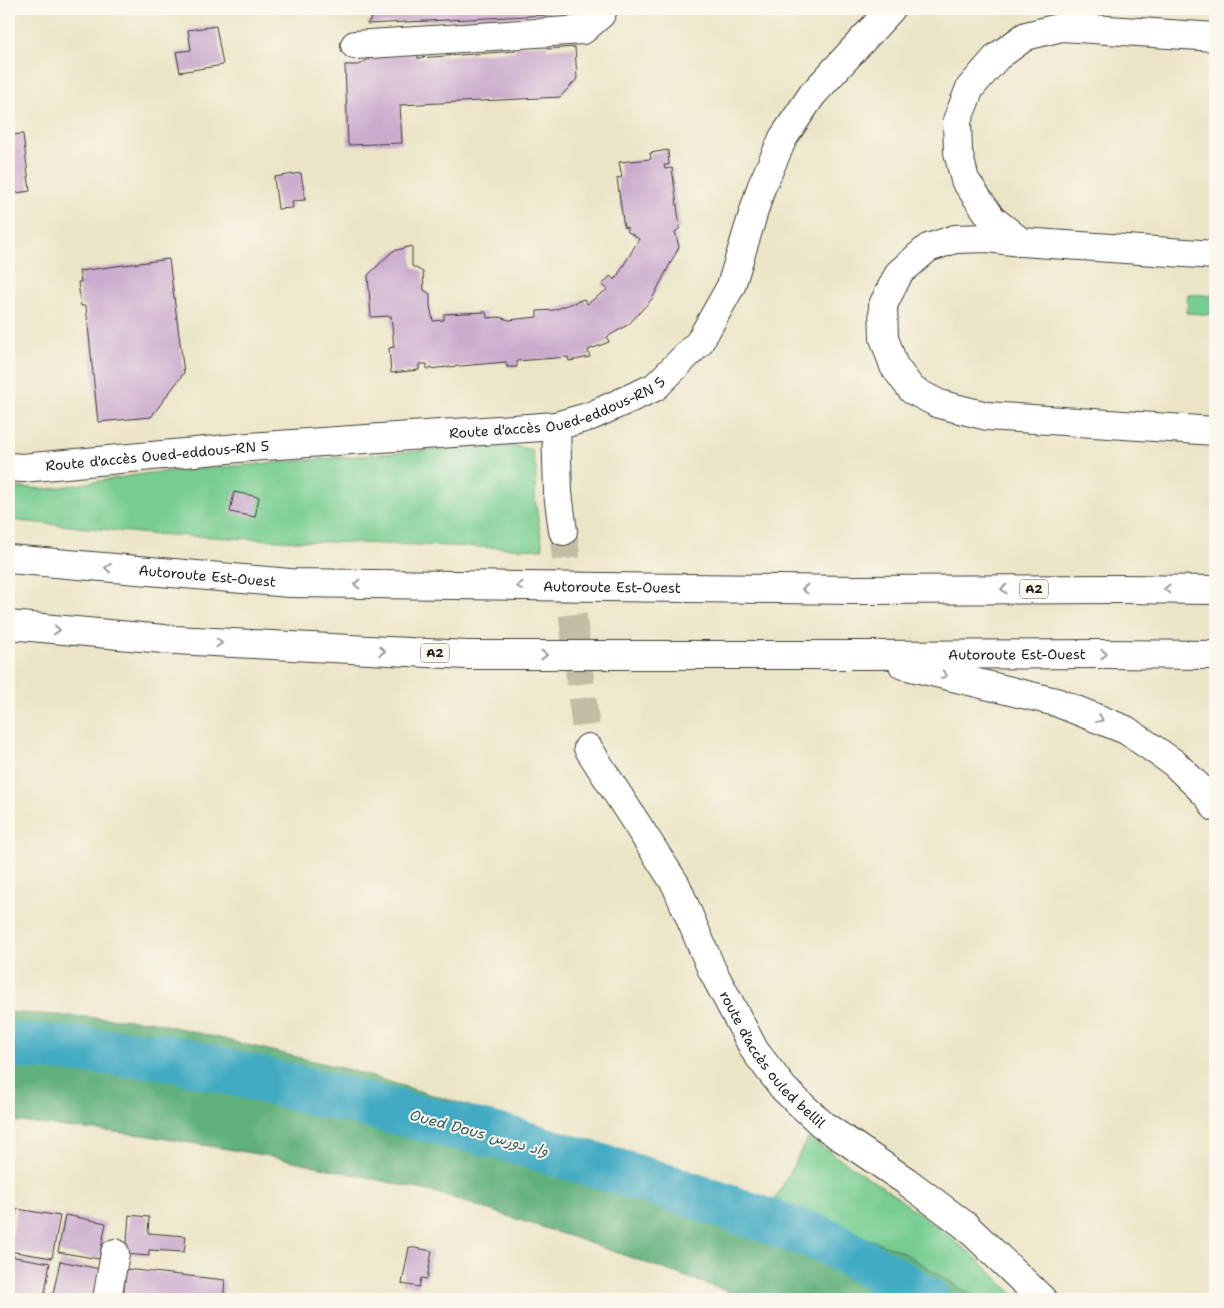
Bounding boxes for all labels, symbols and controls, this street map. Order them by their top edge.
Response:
street label: Route d'accès Oued-eddous-RN 5 [449,373,669,442]
street label: Route d'accès Oued-eddous-RN 5 [45,437,270,475]
street label: Autoroute Est-Ouest [138,561,277,591]
one-way arrow [103,563,111,574]
street label: Autoroute Est-Ouest [543,577,681,597]
one-way arrow [353,579,360,589]
road number: A2 [1020,580,1048,598]
one-way arrow [515,581,523,591]
one-way arrow [800,584,808,594]
one-way arrow [1000,584,1008,594]
one-way arrow [1162,584,1170,595]
one-way arrow [54,624,62,635]
one-way arrow [216,637,224,648]
road number: A2 [421,644,449,662]
one-way arrow [378,645,386,656]
street label: Autoroute Est-Ouest [948,645,1086,664]
one-way arrow [1100,649,1108,659]
one-way arrow [540,650,548,660]
one-way arrow [939,669,948,680]
one-way arrow [1095,713,1104,724]
street label: route d'accès ouled bellil [716,988,830,1132]
water label: Oued Dous واد دورس [408,1105,551,1161]

